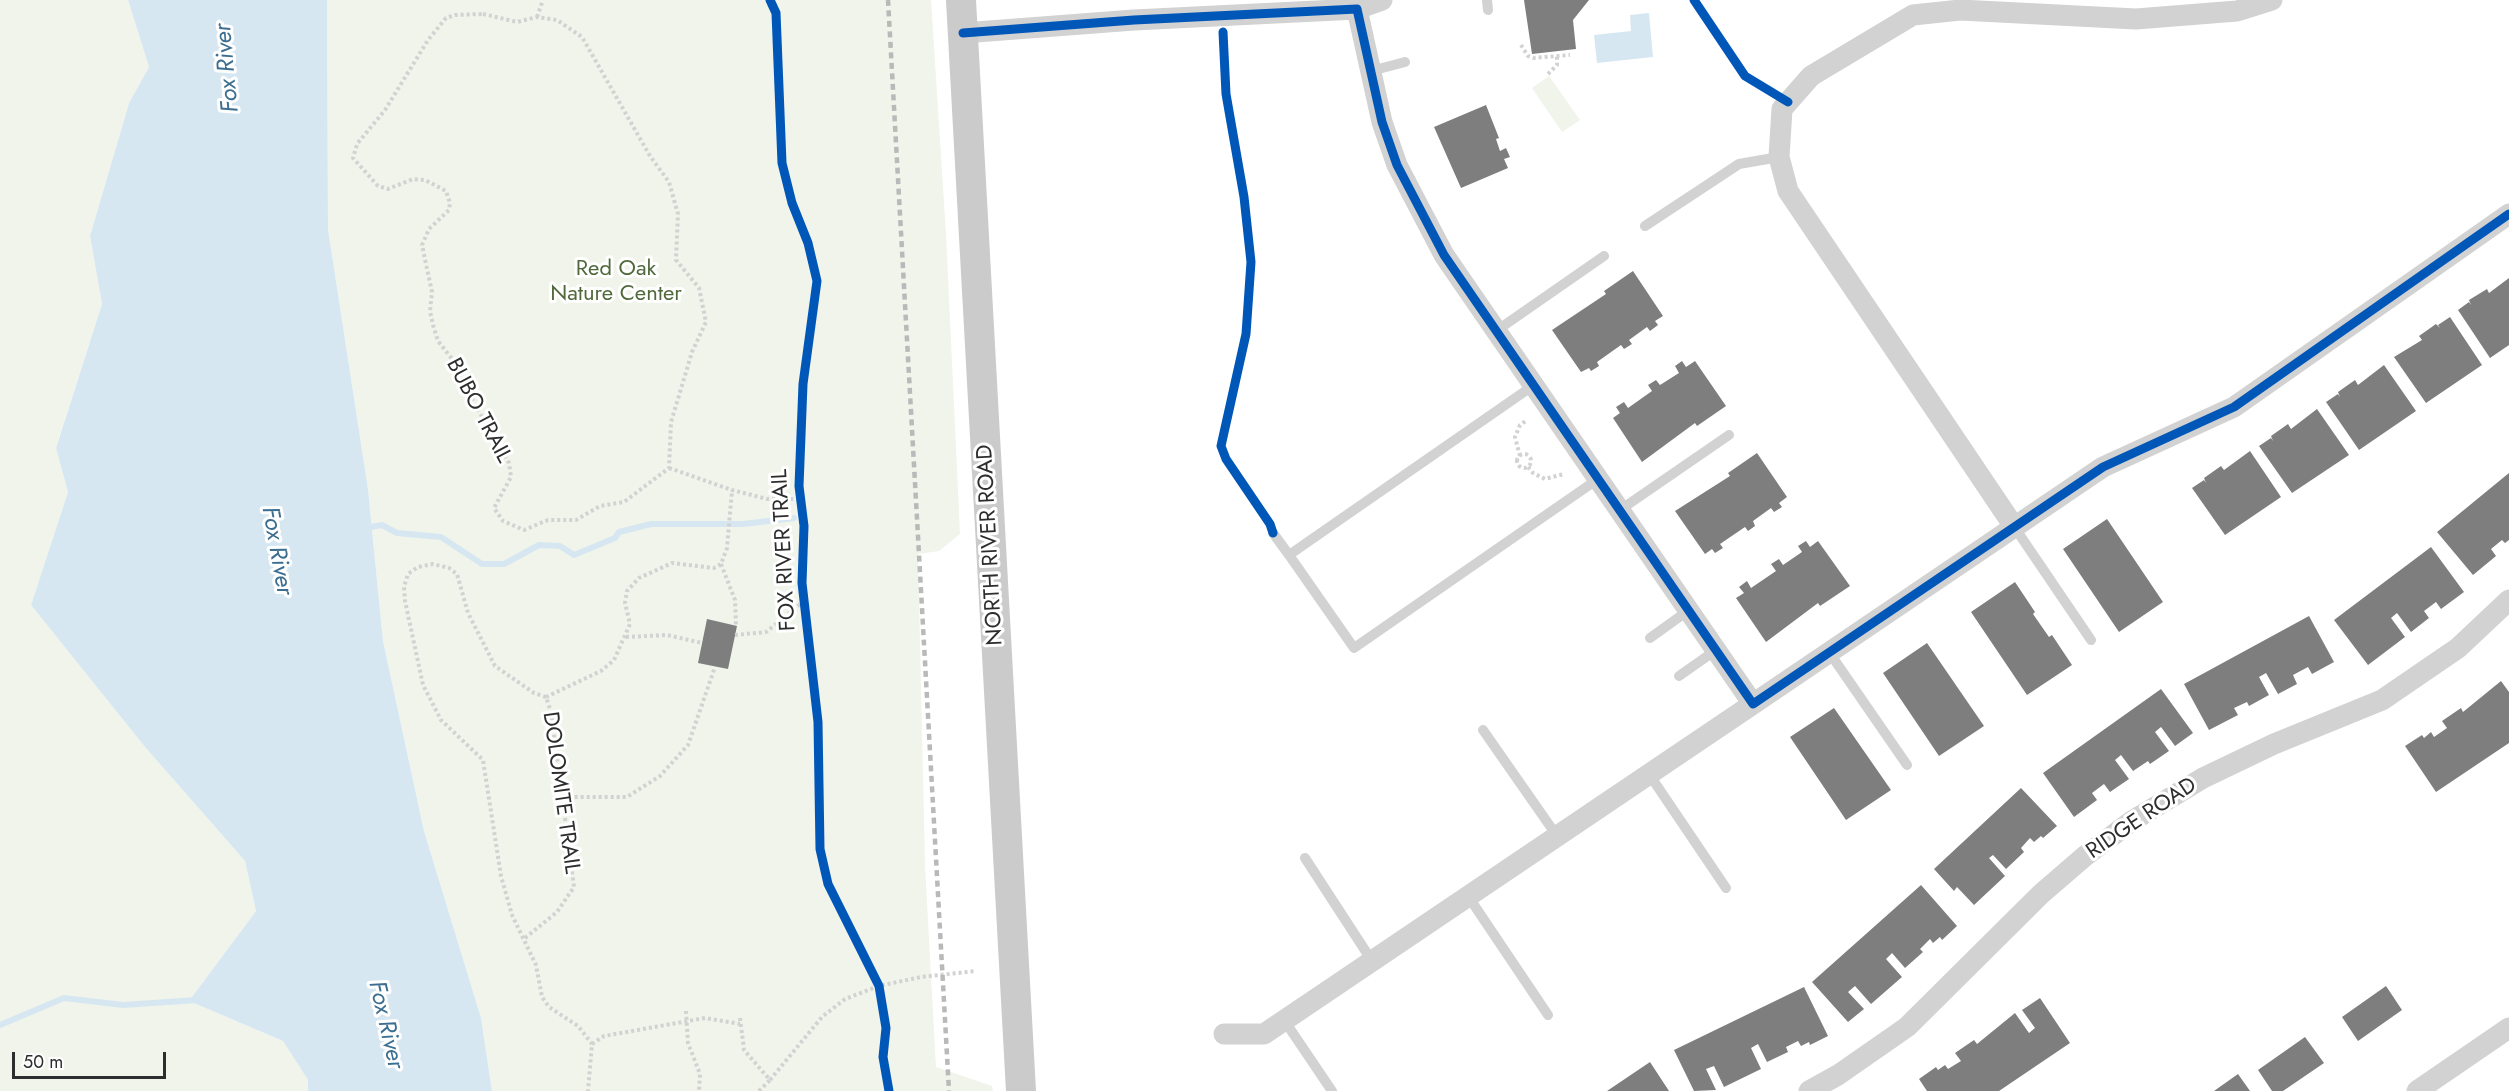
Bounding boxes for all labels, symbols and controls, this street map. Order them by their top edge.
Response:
water label: Fox River [210,22,246,114]
park label: Red Oak Nature Center [550,257,682,308]
street label: BUBO TRAIL [439,354,517,468]
street label: NORTH RIVER ROAD [973,444,1009,646]
street label: FOX RIVER TRAIL [768,468,802,632]
water label: Fox River [254,505,298,597]
street label: DOLOMITE TRAIL [536,710,584,876]
street label: RIDGE ROAD [2082,773,2202,865]
water label: Fox River [361,978,409,1072]
scale bar [15,1040,170,1078]
text: 50 m [23,1049,63,1075]

